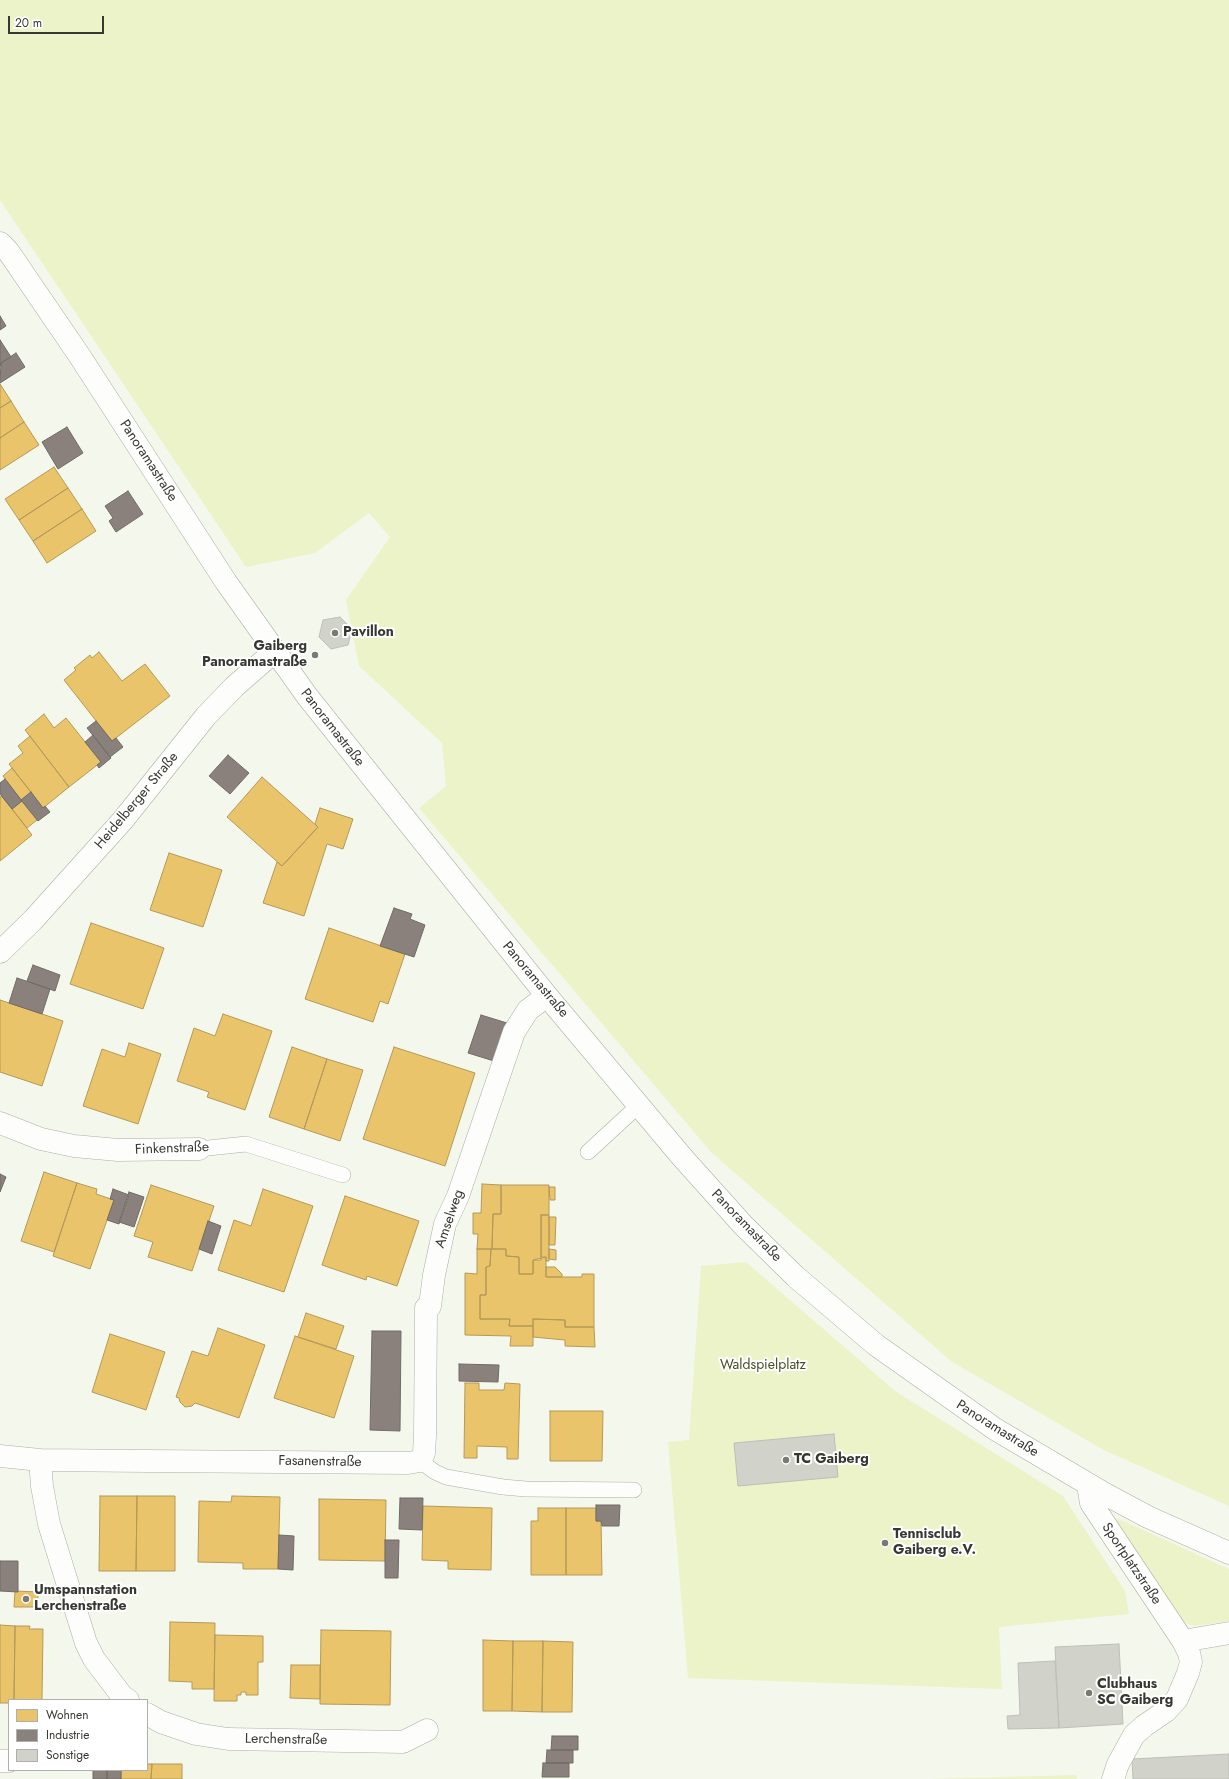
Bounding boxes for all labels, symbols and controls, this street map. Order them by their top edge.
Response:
scale bar [10,8,106,34]
text: 20 m [15,14,42,32]
street label: Panoramastraße [115,417,181,505]
place label: Pavillon [343,625,394,641]
marker: Pavillon [330,628,340,638]
place label: Gaiberg Panoramastraße [202,639,307,672]
marker: Gaiberg Panoramastraße [310,650,320,660]
street label: Panoramastraße [296,686,368,770]
street label: Heidelberger Straße [92,749,182,853]
street label: Panoramastraße [498,939,572,1021]
street label: Finkenstraße [135,1139,209,1159]
street label: Panoramastraße [707,1186,785,1266]
street label: Amselweg [432,1188,468,1250]
park label: Waldspielplatz [720,1358,806,1374]
street label: Panoramastraße [953,1397,1041,1461]
place label: TC Gaiberg [794,1452,869,1468]
street label: Fasanenstraße [278,1453,362,1471]
marker: TC Gaiberg [781,1455,791,1465]
street label: Sportplatzstraße [1098,1520,1164,1608]
place label: Tennisclub Gaiberg e.V. [893,1527,976,1560]
marker: Tennisclub Gaiberg e.V. [880,1538,890,1548]
place label: Umspannstation Lerchenstraße [34,1583,137,1616]
marker: Umspannstation Lerchenstraße [21,1594,31,1604]
place label: Clubhaus SC Gaiberg [1097,1677,1173,1710]
marker: Clubhaus SC Gaiberg [1084,1688,1094,1698]
legend [8,1699,148,1771]
text: Wohnen [46,1706,89,1724]
text: Industrie [46,1726,90,1744]
street label: Lerchenstraße [245,1731,327,1749]
text: Sonstige [46,1746,89,1764]

